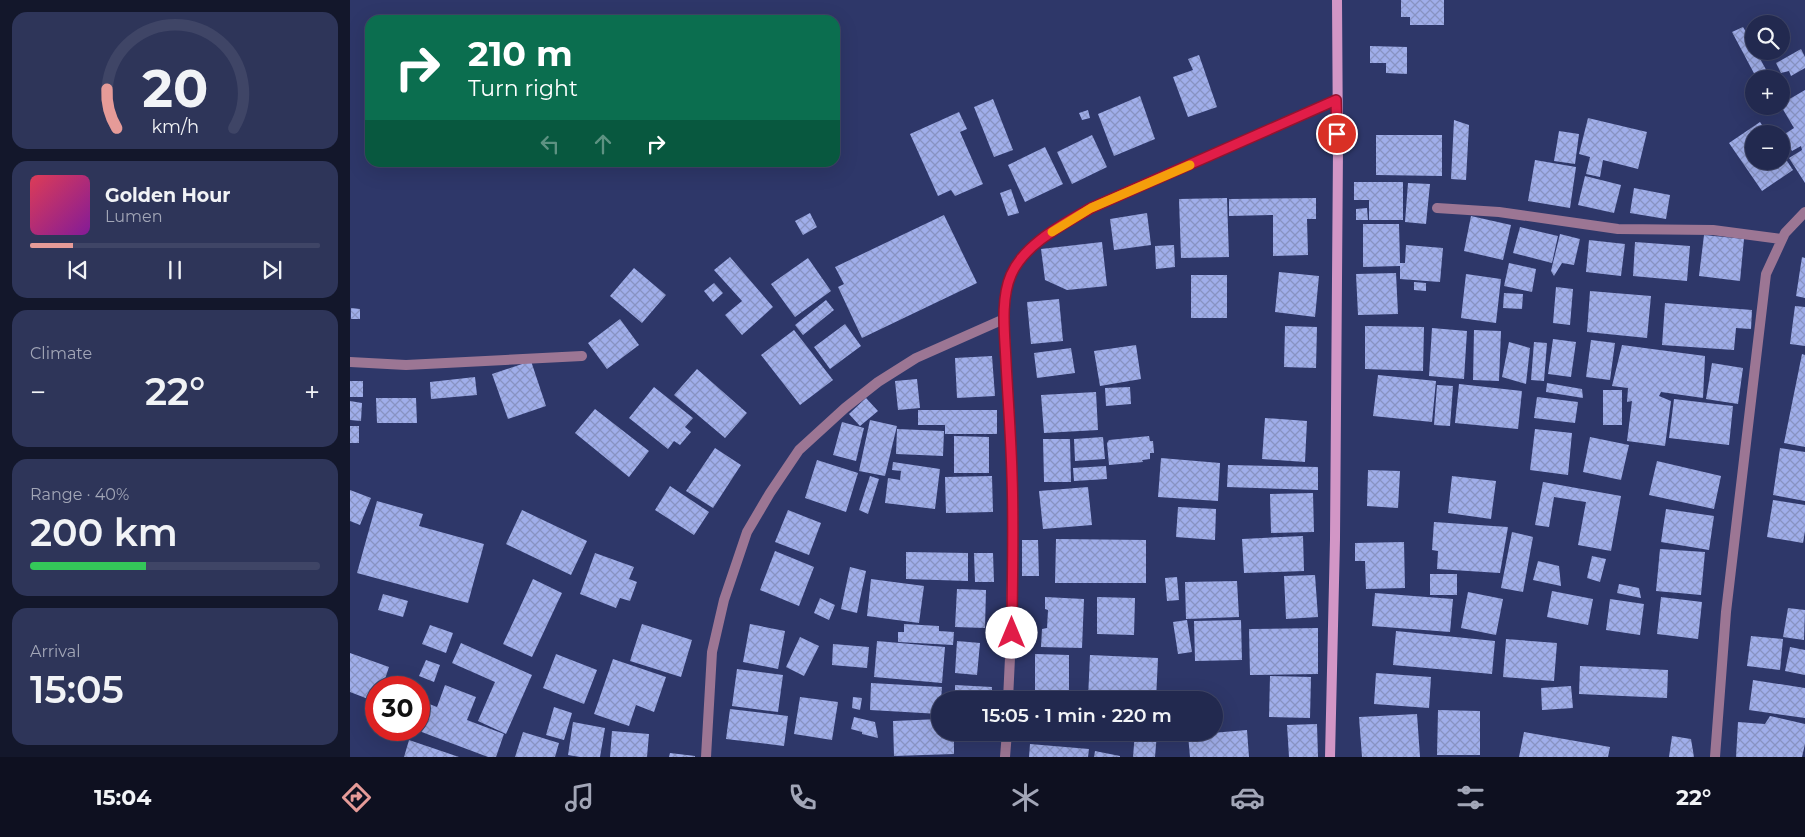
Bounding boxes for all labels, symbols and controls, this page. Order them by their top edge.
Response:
map controls [1745,15,1790,170]
button: search [1745,15,1790,60]
text: 210 m [468,32,573,75]
icon: right [385,35,450,100]
text: 20 [142,57,208,120]
button: + [1745,70,1790,115]
text: Turn right [468,75,578,102]
pin [1316,113,1358,155]
text: km/h [151,116,199,137]
icon: arrive [1323,120,1351,148]
button: − [1745,125,1790,170]
icon: left [536,130,564,158]
icon: ahead [589,130,617,158]
icon: right [642,130,670,158]
text: Golden Hour [105,184,231,207]
text: Lumen [105,207,163,226]
icon: previous [64,256,92,284]
icon: pause [161,256,189,284]
icon: next [258,256,286,284]
text: Climate [30,344,92,363]
text: 22° [145,368,205,415]
text: − [30,375,46,409]
text: + [304,375,320,409]
text: Range · 40% [30,485,129,504]
text: 200 km [30,509,178,556]
position arrow [985,606,1037,658]
text: Arrival [30,642,80,661]
text: 15:05 [30,666,124,713]
speed limit sign: 30 [365,676,430,741]
text: 15:05 · 1 min · 220 m [982,704,1172,727]
icon: directions [339,780,374,815]
icon: music [562,780,597,815]
icon: phone [785,780,820,815]
icon: climate [1008,780,1043,815]
icon: car [1230,780,1265,815]
icon: filters [1453,780,1488,815]
text: 15:04 [94,784,151,811]
text: 22° [1676,784,1711,811]

